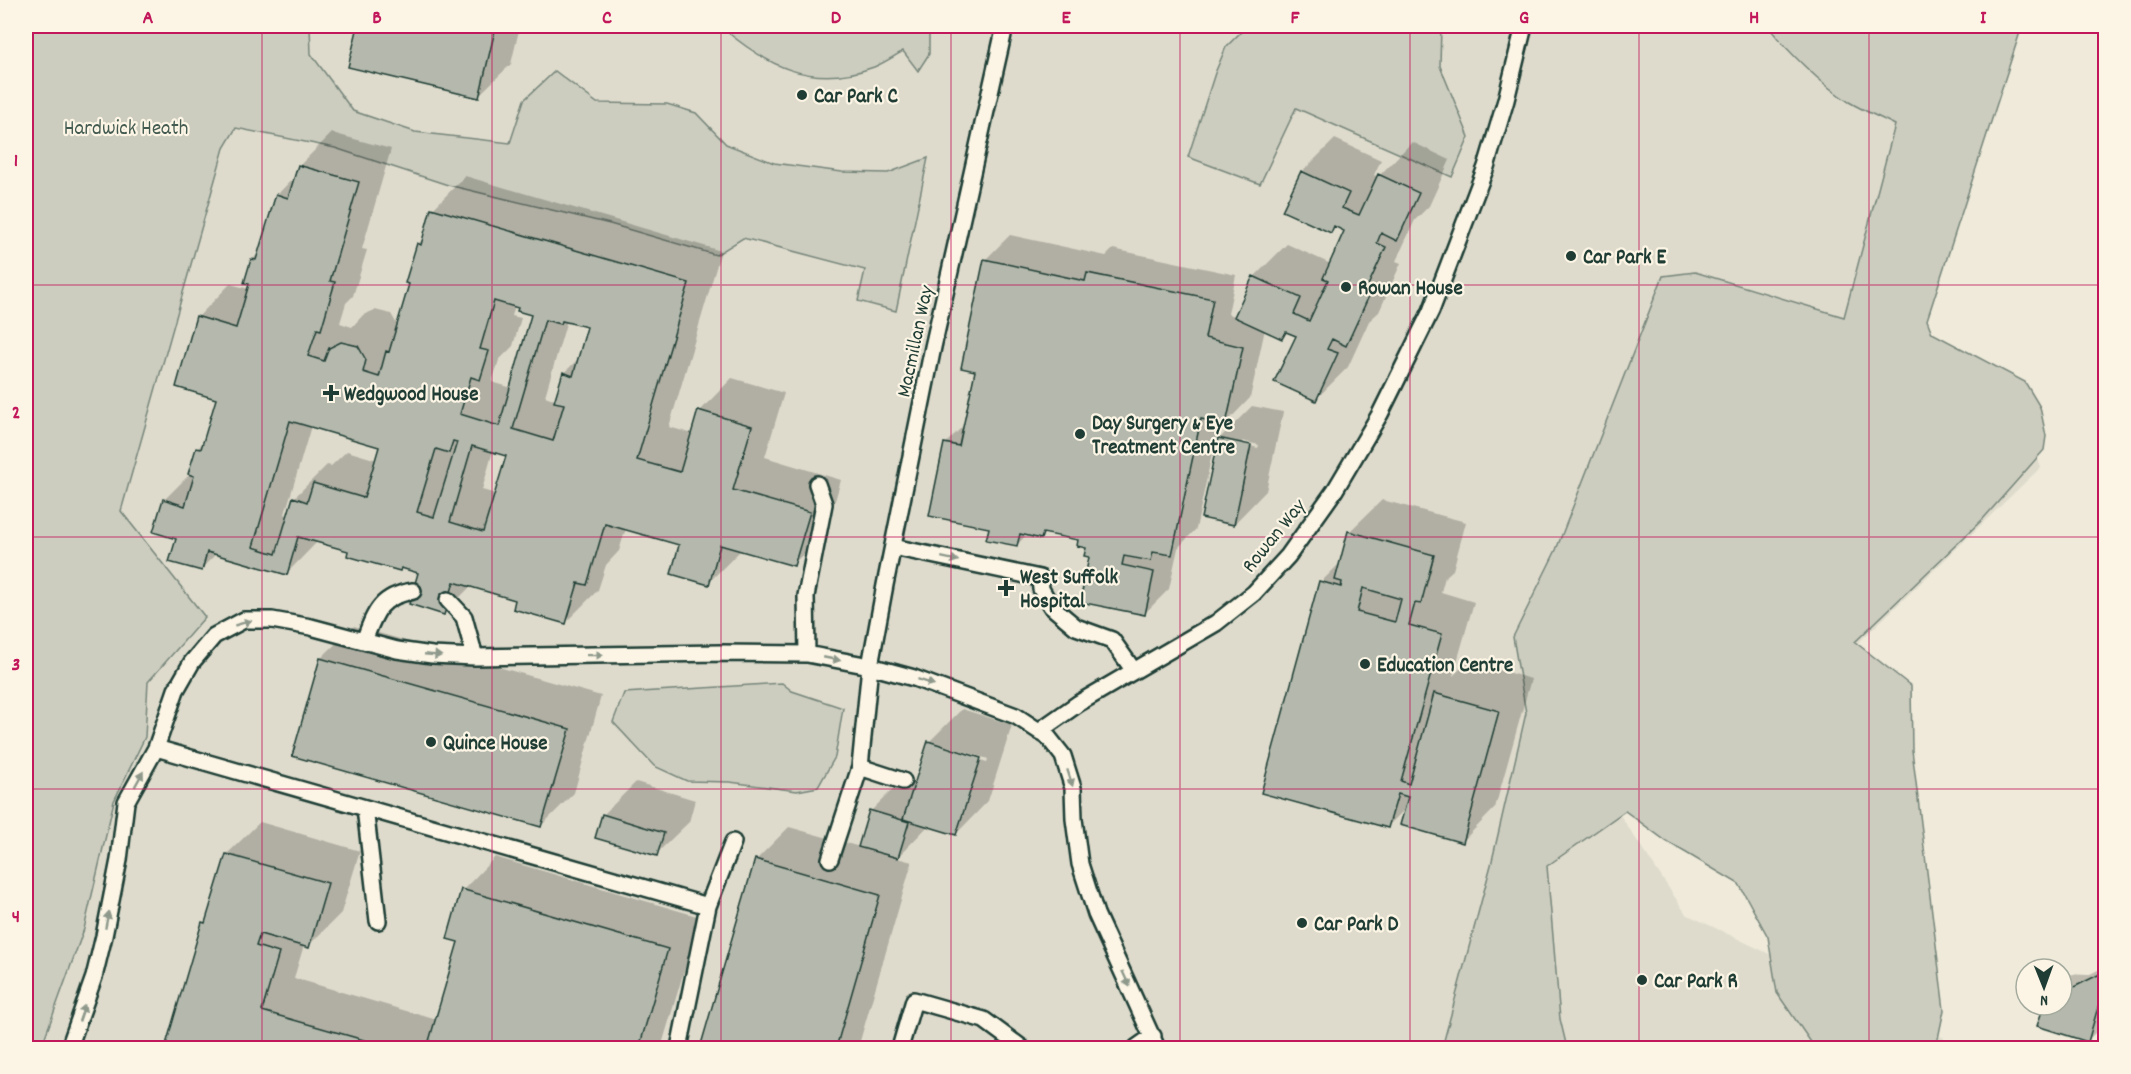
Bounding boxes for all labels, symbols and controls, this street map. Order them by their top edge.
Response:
text: A [143,5,154,33]
text: B [372,5,382,33]
text: C [602,5,612,33]
text: D [831,5,842,33]
text: E [1061,5,1071,33]
text: F [1291,5,1301,33]
text: G [1519,5,1529,33]
text: H [1749,5,1759,33]
text: I [1980,5,1987,33]
place label: Car Park C [814,83,898,113]
marker: Car Park C [795,88,809,102]
park label: Hardwick Heath [64,115,188,145]
text: 1 [14,148,18,176]
place label: Car Park E [1583,244,1666,274]
marker: Car Park E [1564,249,1578,263]
place label: Rowan House [1358,275,1463,305]
marker: Rowan House [1339,280,1353,294]
street label: Macmillan Way [890,282,944,400]
place label: Wedgwood House [344,381,478,411]
marker: Wedgwood House [322,384,340,402]
text: 2 [12,400,20,428]
place label: Day Surgery & Eye Treatment Centre [1092,410,1235,464]
marker: Day Surgery & Eye Treatment Centre [1073,427,1087,441]
street label: Rowan Way [1236,493,1315,580]
one-way arrow [941,555,960,564]
place label: West Suffolk Hospital [1020,564,1119,618]
marker: West Suffolk Hospital [997,579,1015,597]
one-way arrow [234,618,252,627]
one-way arrow [424,650,443,660]
one-way arrow [586,650,605,660]
text: 3 [12,652,20,680]
place label: Education Centre [1377,652,1513,682]
one-way arrow [822,655,841,664]
marker: Education Centre [1358,657,1372,671]
one-way arrow [917,677,935,687]
place label: Quince House [443,730,548,760]
marker: Quince House [424,735,438,749]
one-way arrow [1066,769,1075,787]
one-way arrow [134,770,144,787]
text: 4 [12,904,20,932]
one-way arrow [103,910,112,929]
place label: Car Park D [1314,911,1398,941]
marker: Car Park D [1295,916,1309,930]
north arrow [2014,957,2074,1017]
place label: Car Park R [1654,968,1738,998]
one-way arrow [1122,971,1131,988]
marker: Car Park R [1635,973,1649,987]
text: N [2040,988,2048,1011]
one-way arrow [77,1004,87,1022]

